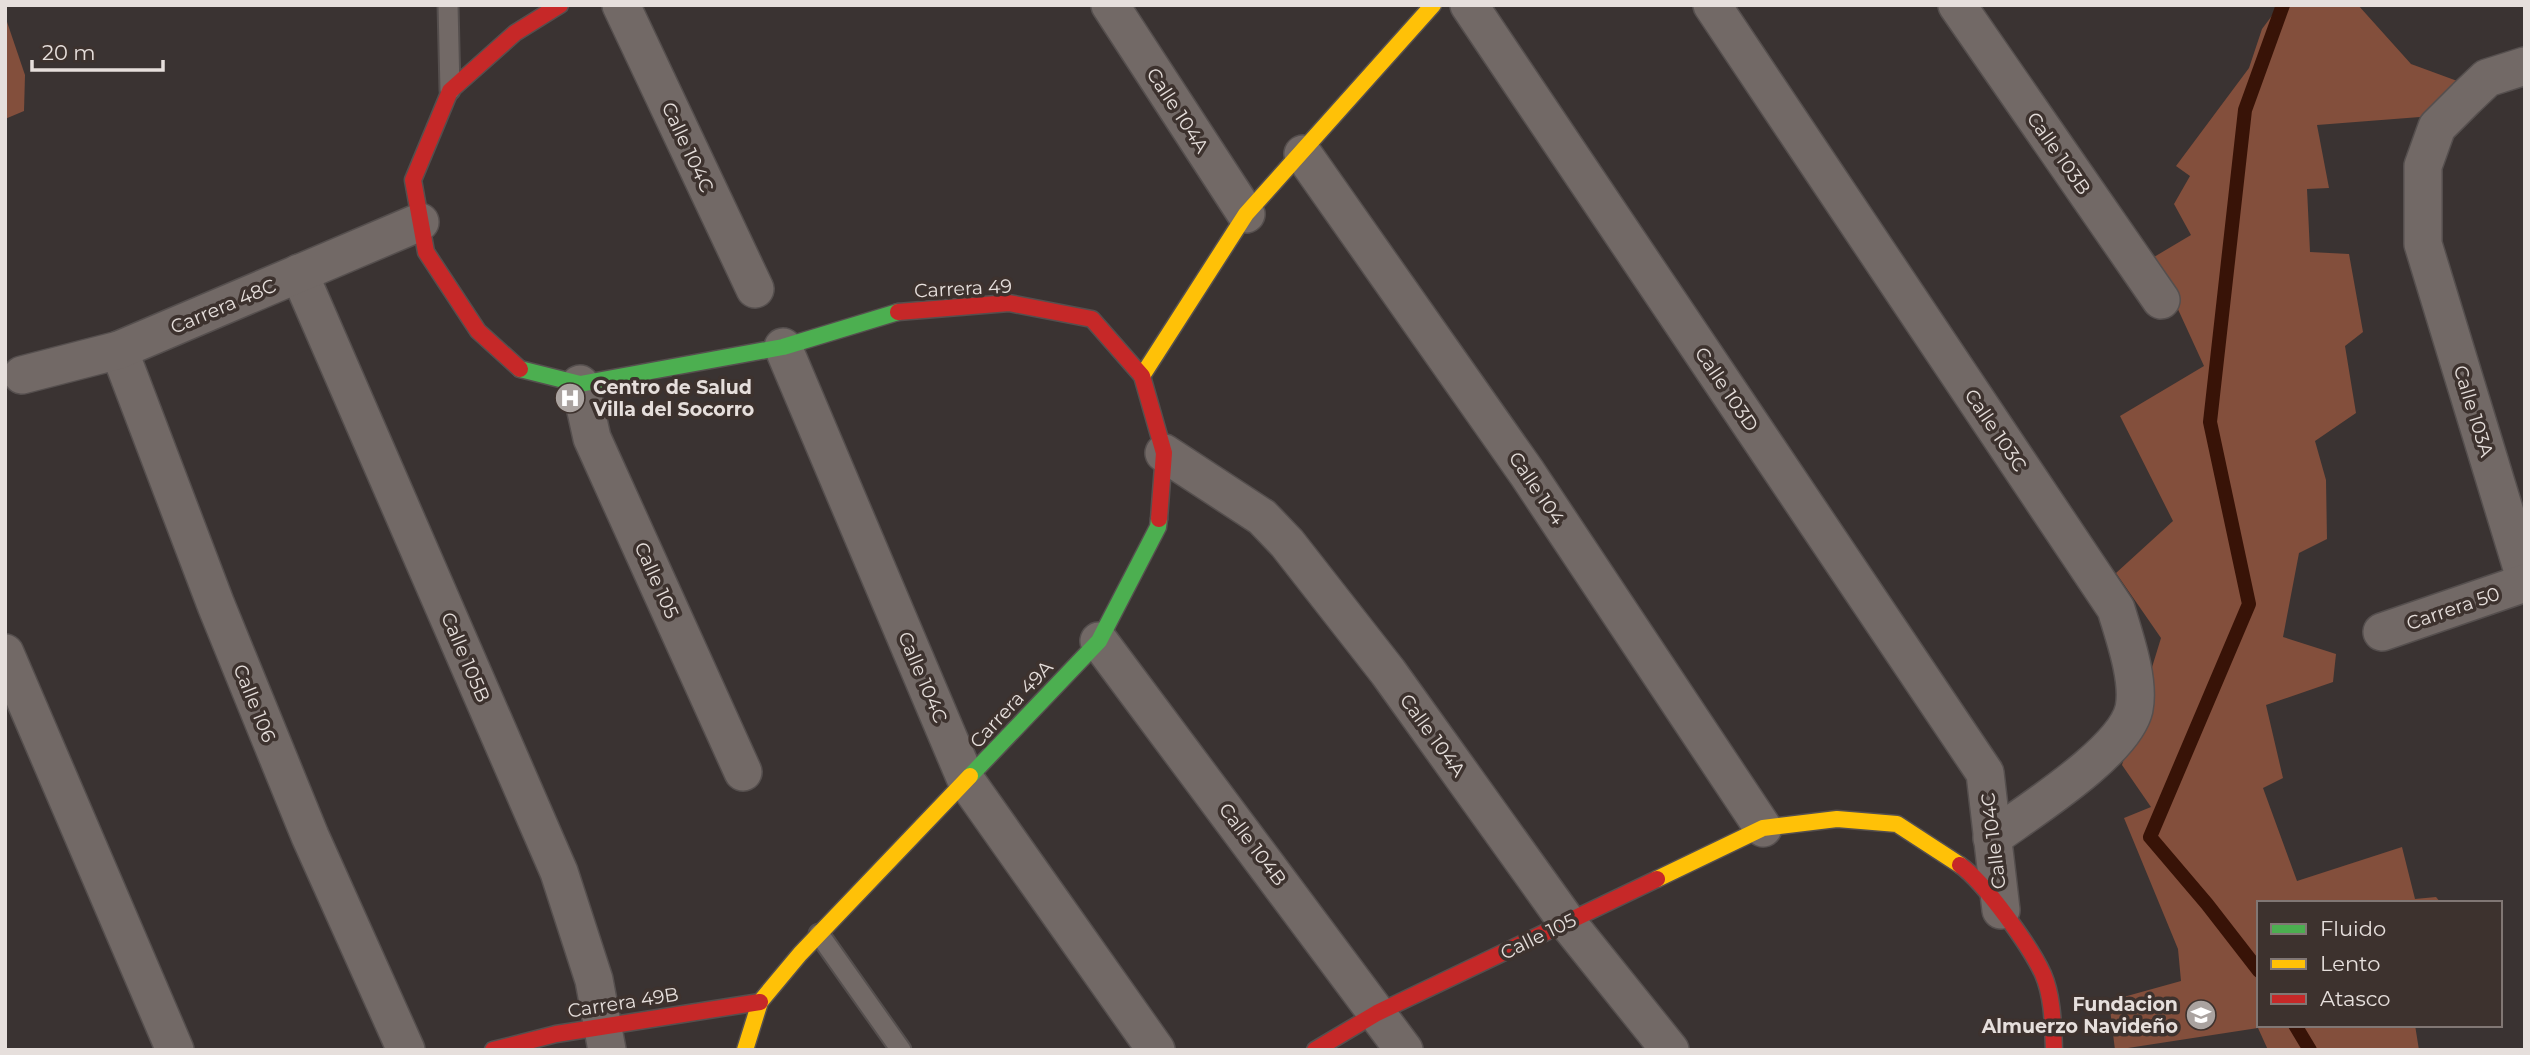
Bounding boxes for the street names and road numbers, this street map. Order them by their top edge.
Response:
street label: Calle 104A [1142,63,1214,157]
street label: Calle 104C [657,98,718,196]
street label: Calle 103B [2022,108,2095,199]
street label: Carrera 48C [167,274,279,339]
street label: Carrera 49 [914,274,1013,303]
street label: Calle 103D [1690,343,1763,436]
street label: Calle 103A [2449,362,2498,460]
street label: Calle 103C [1960,385,2032,476]
street label: Calle 104 [1504,447,1570,530]
street label: Calle 105 [629,538,684,622]
street label: Carrera 50 [2403,582,2503,635]
street label: Calle 105B [436,609,495,706]
street label: Calle 104C [893,628,952,726]
street label: Carrera 49A [965,656,1058,753]
street label: Calle 106 [228,661,281,746]
street label: Calle 104A [1395,689,1471,782]
street label: Calle 104C [1976,791,2011,890]
street label: Calle 104B [1214,798,1291,890]
street label: Calle 105 [1497,908,1580,965]
street label: Carrera 49B [566,982,680,1023]

